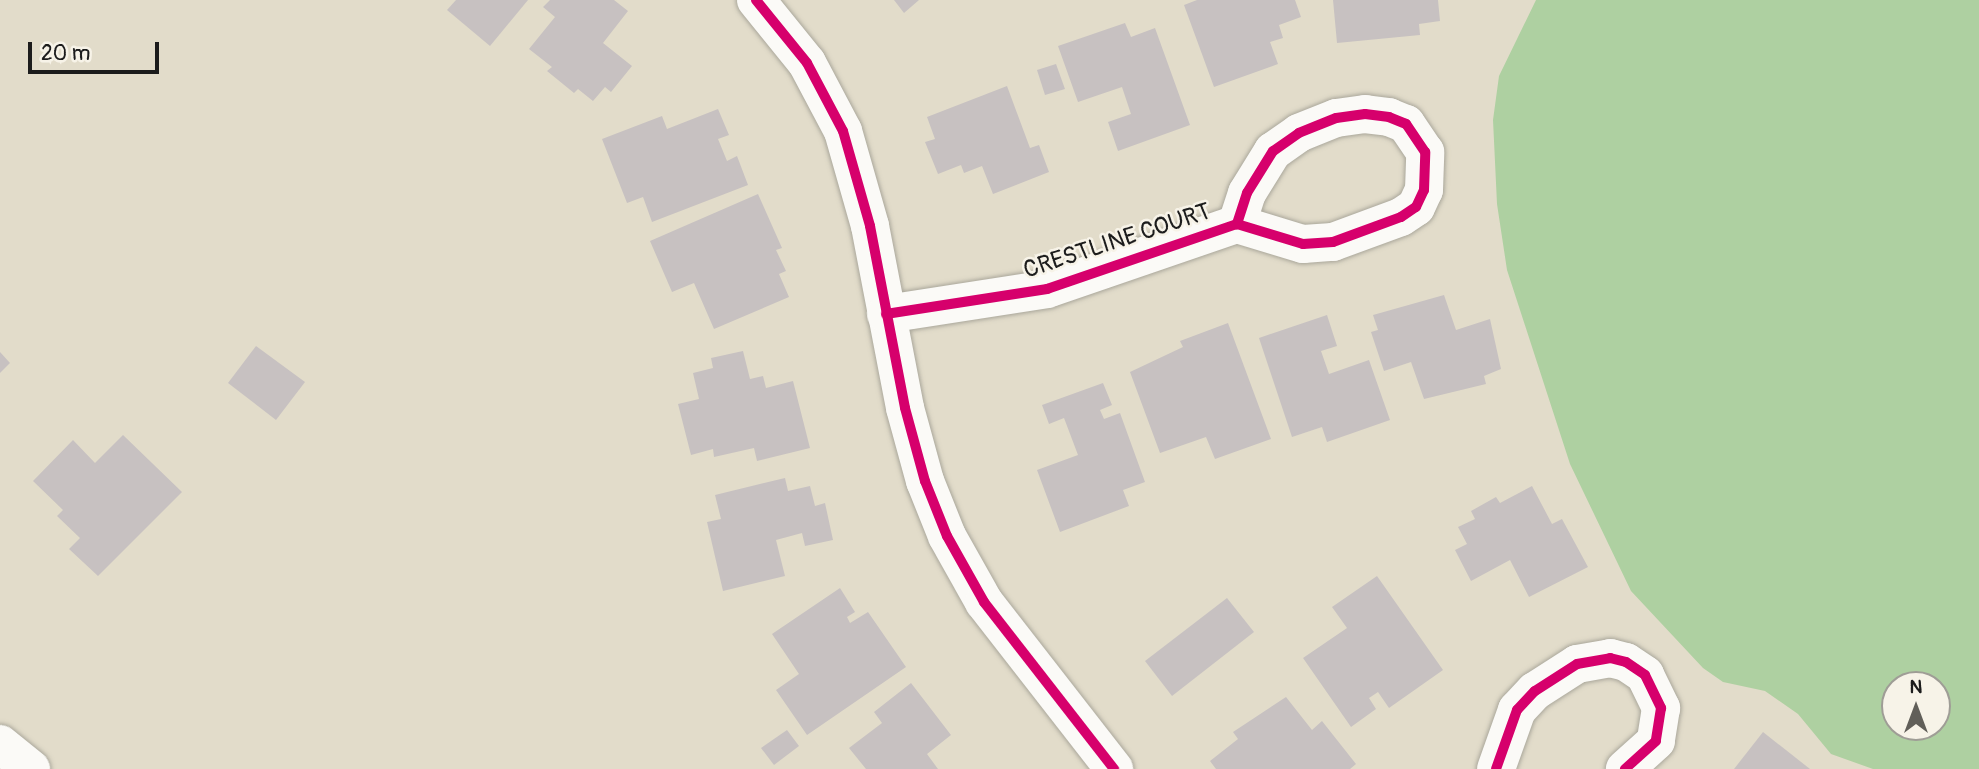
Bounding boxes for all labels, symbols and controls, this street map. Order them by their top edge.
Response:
scale bar [32,28,163,72]
text: 20 m [41,40,90,67]
street label: CRESTLINE COURT [1020,197,1214,285]
north arrow [1881,671,1951,741]
text: N [1910,675,1922,699]

